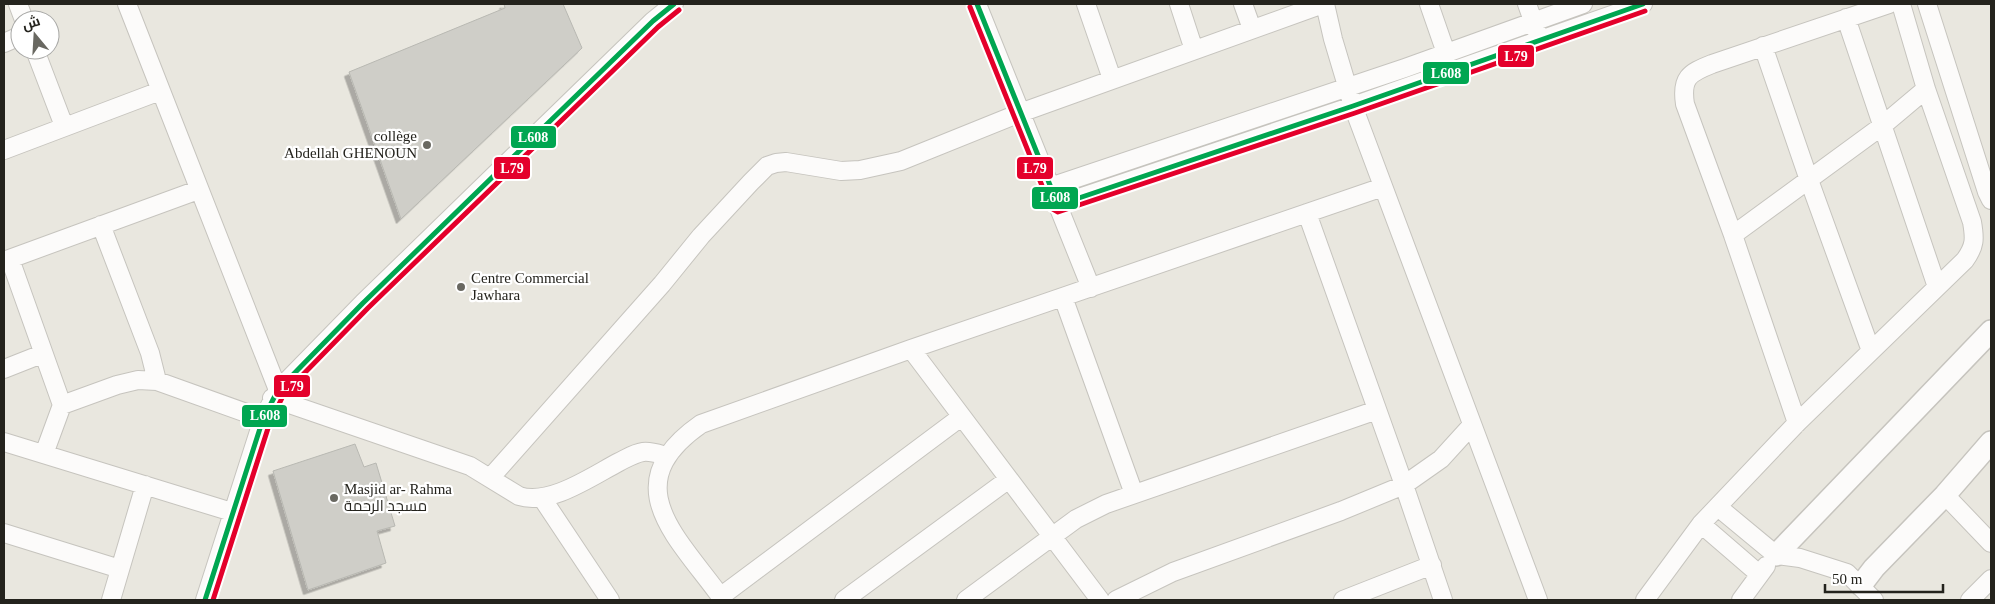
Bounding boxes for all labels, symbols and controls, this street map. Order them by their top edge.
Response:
north arrow [10,10,60,60]
text: ش [20,12,42,34]
line badge: L79 [1497,44,1535,68]
text: L79 [1504,49,1528,64]
line badge: L608 [1422,61,1470,85]
text: L608 [1431,66,1461,81]
line badge: L608 [510,125,557,149]
place label: collège Abdellah GHENOUN [284,128,417,161]
text: L608 [518,130,548,145]
marker: collège Abdellah GHENOUN [421,139,433,151]
line badge: L79 [493,156,531,180]
line badge: L79 [1016,156,1054,180]
text: L79 [500,161,524,176]
text: L79 [1023,161,1047,176]
line badge: L608 [1031,186,1079,210]
text: L608 [1040,190,1070,205]
place label: Centre Commercial Jawhara [471,270,589,303]
marker: Centre Commercial Jawhara [455,281,467,293]
line badge: L79 [273,374,311,398]
text: L79 [280,379,304,394]
line badge: L608 [241,404,288,428]
text: L608 [250,408,280,423]
place label: Masjid ar- Rahma مسجد الرحمة [344,481,452,515]
marker: Masjid ar- Rahma مسجد الرحمة [328,492,340,504]
scale bar [1825,562,1942,594]
text: 50 m [1832,571,1863,587]

